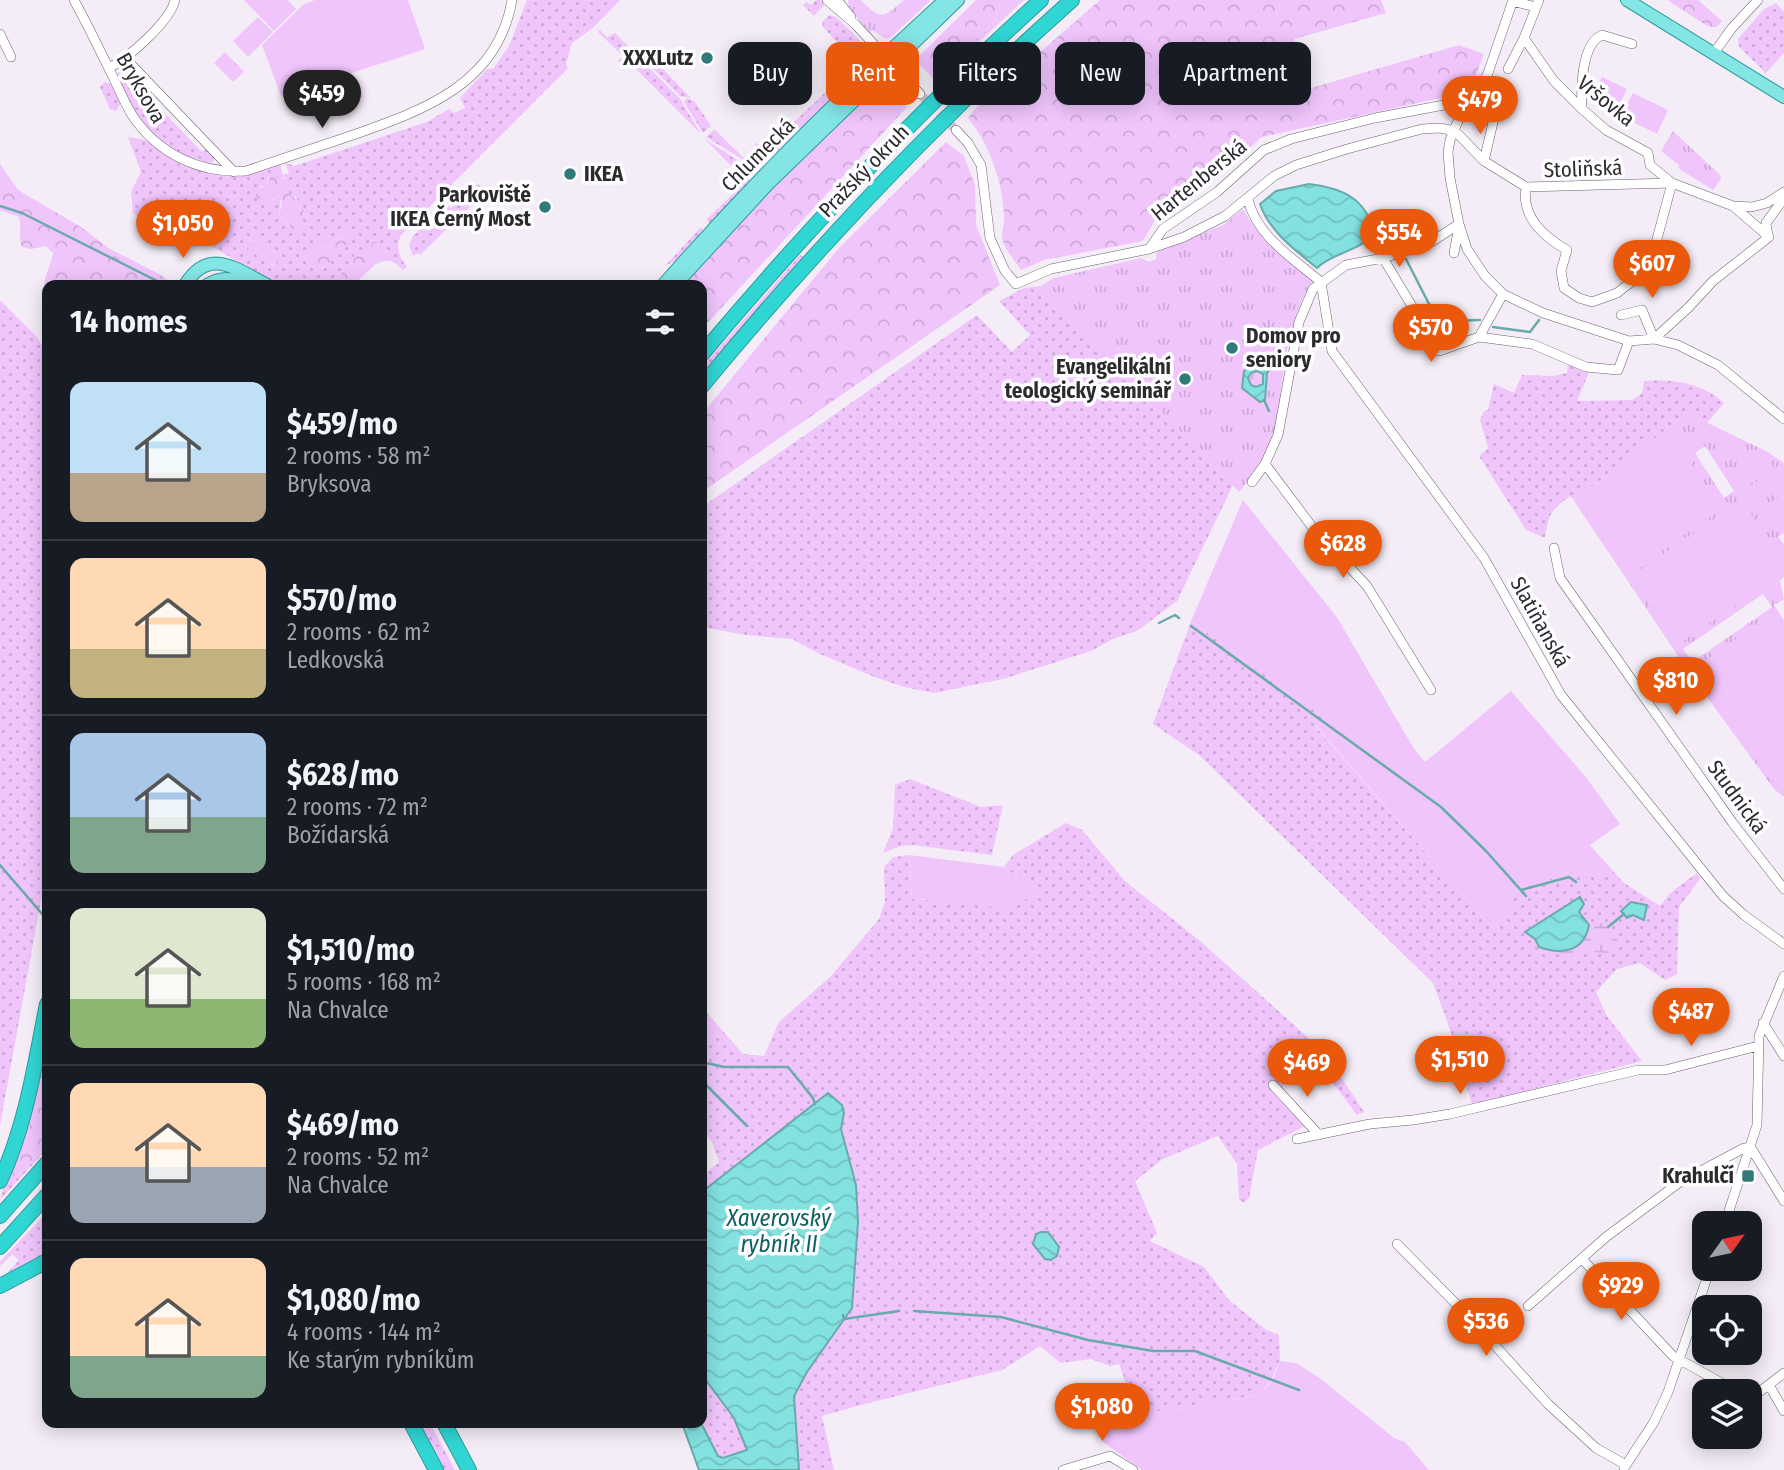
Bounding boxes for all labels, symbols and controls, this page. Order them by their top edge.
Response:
chip: Buy [728,42,812,105]
chip: Rent [826,42,919,105]
chip: Filters [933,42,1041,105]
chip: New [1055,42,1145,105]
chip: Apartment [1159,42,1311,105]
place label: XXXLutz [622,45,693,71]
street label: Bryksova [110,48,172,128]
marker: XXXLutz [699,50,715,66]
street label: Vršovka [1572,70,1640,132]
pin: $459 [281,71,363,130]
pin: $479 [1439,76,1521,136]
text: $459 [299,79,345,107]
text: $479 [1458,85,1502,113]
street label: Chlumecká [716,113,800,197]
street label: Pražský okruh [813,119,915,223]
street label: Hartenberská [1146,134,1252,226]
street label: Stoliňská [1543,155,1623,183]
place label: IKEA [584,161,624,187]
marker: IKEA [562,166,578,182]
place label: Parkoviště IKEA Černý Most [390,182,532,232]
marker: Parkoviště IKEA Černý Most [537,199,553,215]
pin: $1,050 [126,201,240,260]
text: $1,050 [152,209,214,237]
pin: $554 [1358,210,1440,269]
text: $554 [1376,218,1422,246]
pin: $607 [1611,240,1693,300]
text: $607 [1629,249,1675,277]
icon: filters [641,303,679,341]
text: 14 homes [70,304,187,340]
pin: $570 [1390,304,1472,364]
text: $570 [1409,313,1453,341]
place label: Domov pro seniory [1246,323,1341,373]
marker: Domov pro seniory [1224,340,1240,356]
place label: Evangelikální teologický seminář [1005,354,1172,404]
marker: Evangelikální teologický seminář [1177,371,1193,387]
text: $459/mo [287,406,398,442]
icon: home [126,410,210,494]
text: 2 rooms · 58 m² [287,442,431,470]
text: Bryksova [287,470,371,498]
pin: $628 [1302,520,1384,580]
text: $628 [1320,529,1366,557]
street label: Slatiňanská [1505,572,1575,672]
text: $570/mo [287,582,397,618]
icon: home [126,586,210,670]
text: 2 rooms · 62 m² [287,618,430,646]
text: Ledkovská [287,646,384,674]
pin: $810 [1635,658,1717,717]
text: $810 [1653,666,1699,694]
street label: Studnická [1702,755,1772,839]
text: $628/mo [287,757,399,793]
icon: home [126,761,210,845]
text: 2 rooms · 72 m² [287,793,428,821]
text: Božídarská [287,821,389,849]
text: $1,510/mo [287,932,415,968]
icon: home [126,936,210,1020]
text: 5 rooms · 168 m² [287,968,441,996]
pin: $487 [1650,988,1732,1048]
text: Na Chvalce [287,996,389,1024]
text: $487 [1669,997,1713,1025]
pin: $1,510 [1403,1036,1517,1096]
pin: $469 [1266,1040,1348,1099]
text: $1,510 [1431,1045,1489,1073]
text: $469 [1284,1048,1330,1076]
text: $469/mo [287,1107,399,1143]
icon: home [126,1111,210,1195]
text: 2 rooms · 52 m² [287,1143,429,1171]
place label: Krahulčí [1662,1163,1735,1189]
marker: Krahulčí [1740,1168,1756,1184]
text: Na Chvalce [287,1171,389,1199]
water label: Xaverovský rybník II [726,1204,832,1258]
north arrow [1692,1211,1762,1281]
map controls [1692,1211,1762,1449]
pin: $929 [1580,1262,1662,1322]
text: $929 [1598,1271,1644,1299]
text: $1,080/mo [287,1282,421,1318]
icon: home [126,1286,210,1370]
button: locate [1692,1295,1762,1365]
pin: $536 [1445,1298,1527,1358]
text: $536 [1463,1307,1509,1335]
text: 4 rooms · 144 m² [287,1318,441,1346]
text: Ke starým rybníkům [287,1346,474,1374]
button: layers [1692,1379,1762,1449]
pin: $1,080 [1045,1384,1159,1443]
text: $1,080 [1071,1392,1133,1420]

